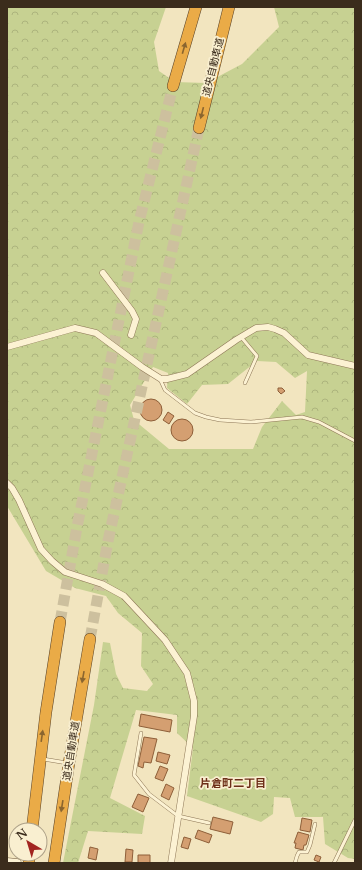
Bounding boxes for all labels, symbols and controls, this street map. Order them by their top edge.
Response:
street label: 道央自動車道 [199,36,227,98]
one-way arrow [181,42,187,54]
one-way arrow [199,107,205,119]
one-way arrow [80,671,86,683]
street label: 道央自動車道 [60,720,82,782]
one-way arrow [39,730,46,742]
district label: 片倉町二丁目 [200,776,266,790]
one-way arrow [59,800,65,812]
north arrow [8,822,48,862]
text: N [13,825,31,843]

